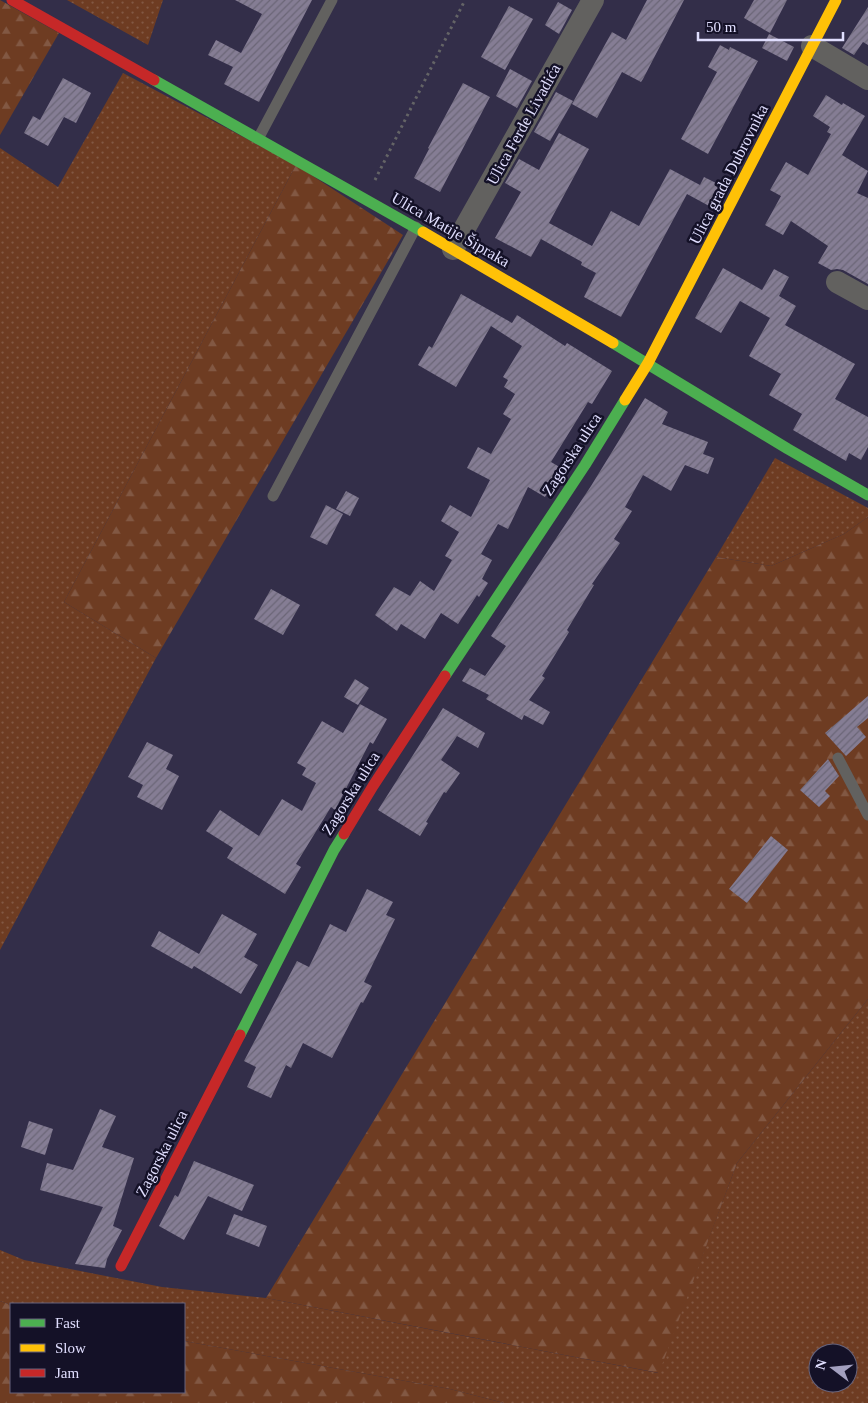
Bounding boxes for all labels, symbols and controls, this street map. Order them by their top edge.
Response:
scale bar [698,10,843,42]
text: 50 m [706,19,737,35]
street label: Ulica Ferde Livadića [483,61,564,187]
street label: Ulica grada Dubrovnika [686,101,772,247]
street label: Ulica Matije Šipraka [388,188,513,271]
street label: Zagorska ulica [539,410,605,499]
street label: Zagorska ulica [318,749,384,838]
street label: Zagorska ulica [132,1107,191,1200]
legend [10,1303,185,1393]
text: Fast [55,1315,81,1331]
text: Slow [55,1340,86,1356]
north arrow [808,1343,858,1393]
text: N [812,1358,830,1371]
text: Jam [55,1365,79,1381]

